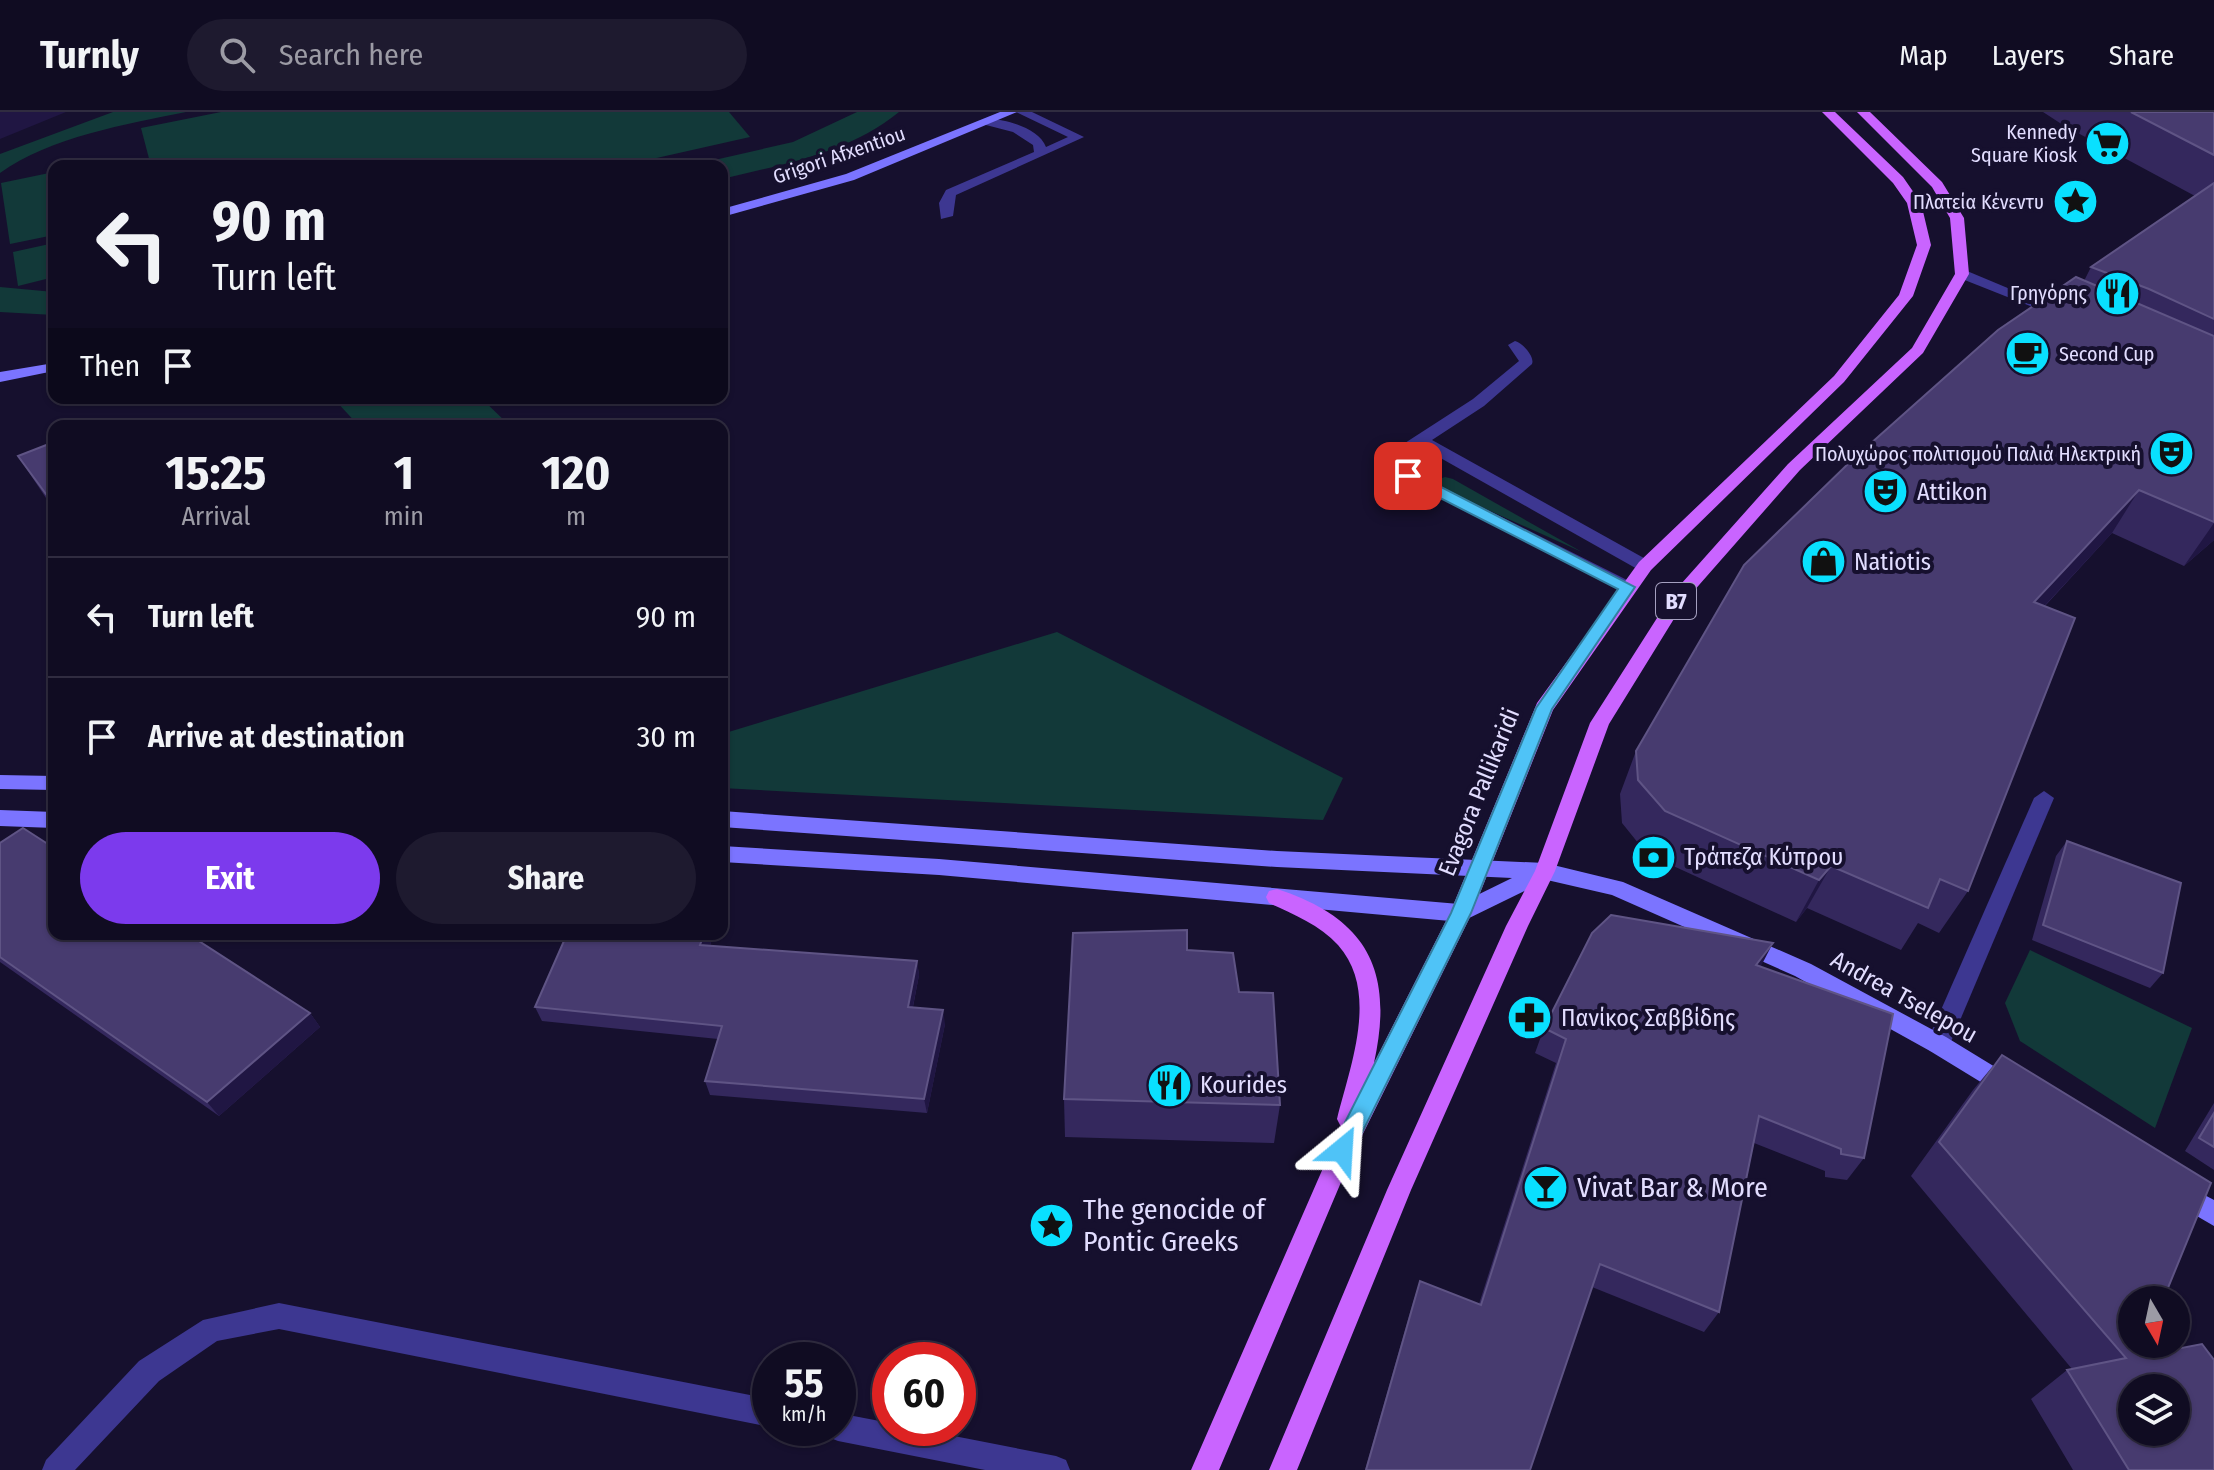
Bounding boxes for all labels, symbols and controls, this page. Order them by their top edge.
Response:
search box [187,19,747,91]
text: Turnly [40,32,139,78]
icon: search [215,33,259,77]
text: Search here [279,37,423,73]
text: Map [1899,39,1948,72]
text: Layers [1992,39,2065,72]
text: Share [2109,39,2174,72]
place label: Kennedy Square Kiosk [1971,120,2078,167]
supermarket icon: Kennedy Square Kiosk [2084,120,2132,168]
street label: Grigori Afxentiou [770,121,908,189]
place icon: Πλατεία Κένεντυ [2051,178,2099,226]
text: 90 m [212,188,326,255]
place label: Πλατεία Κένεντυ [1913,190,2044,214]
icon: left [80,192,184,296]
text: Turn left [212,256,336,300]
restaurant icon: Γρηγόρης [2094,269,2142,317]
place label: Γρηγόρης [2010,281,2088,305]
cafe icon: Second Cup [2004,330,2052,378]
place label: Second Cup [2059,342,2154,366]
icon: arrive [156,344,200,388]
text: Then [80,348,140,384]
theatre icon: Πολυχώρος πολιτισμού Παλιά Ηλεκτρική [2148,430,2196,478]
pin [1374,442,1442,510]
place label: Πολυχώρος πολιτισμού Παλιά Ηλεκτρική [1815,442,2141,466]
text: 15:25 [166,444,266,502]
text: 1 [394,444,414,502]
text: 120 [542,444,610,502]
icon: arrive [1386,454,1430,498]
theatre icon: Attikon [1862,468,1910,516]
place label: Attikon [1917,478,1988,506]
text: Arrival [181,501,250,532]
text: min [384,501,424,532]
text: m [566,501,586,532]
shop icon: Natiotis [1799,538,1847,586]
place label: Natiotis [1854,548,1931,576]
road number: B7 [1656,583,1696,619]
icon: left [80,595,124,639]
text: Turn left [148,599,254,635]
text: 90 m [636,599,696,635]
street label: Evagora Pallikaridi [1433,704,1525,880]
icon: arrive [80,715,124,759]
text: Arrive at destination [148,719,405,755]
text: 30 m [637,719,696,755]
button: Exit [80,832,380,924]
button: Share [396,832,696,924]
bank icon: Τράπεζα Κύπρου [1629,833,1677,881]
place label: Τράπεζα Κύπρου [1684,843,1843,871]
street label: Andrea Tselepou [1826,945,1982,1049]
pharmacy icon: Πανίκος Σαββίδης [1506,994,1554,1042]
place label: Πανίκος Σαββίδης [1561,1004,1735,1032]
restaurant icon: Kourides [1145,1061,1193,1109]
place label: Kourides [1200,1071,1287,1099]
position arrow [1300,1108,1384,1192]
bar icon: Vivat Bar & More [1522,1163,1570,1211]
place label: Vivat Bar & More [1577,1171,1768,1204]
place label: The genocide of Pontic Greeks [1083,1193,1267,1258]
place icon: The genocide of Pontic Greeks [1028,1201,1076,1249]
north arrow [2118,1286,2190,1358]
map controls [2118,1286,2190,1446]
speed limit sign: 60 [872,1342,976,1446]
text: 55 [784,1360,824,1408]
button: layers [2118,1374,2190,1446]
text: km/h [782,1402,826,1426]

